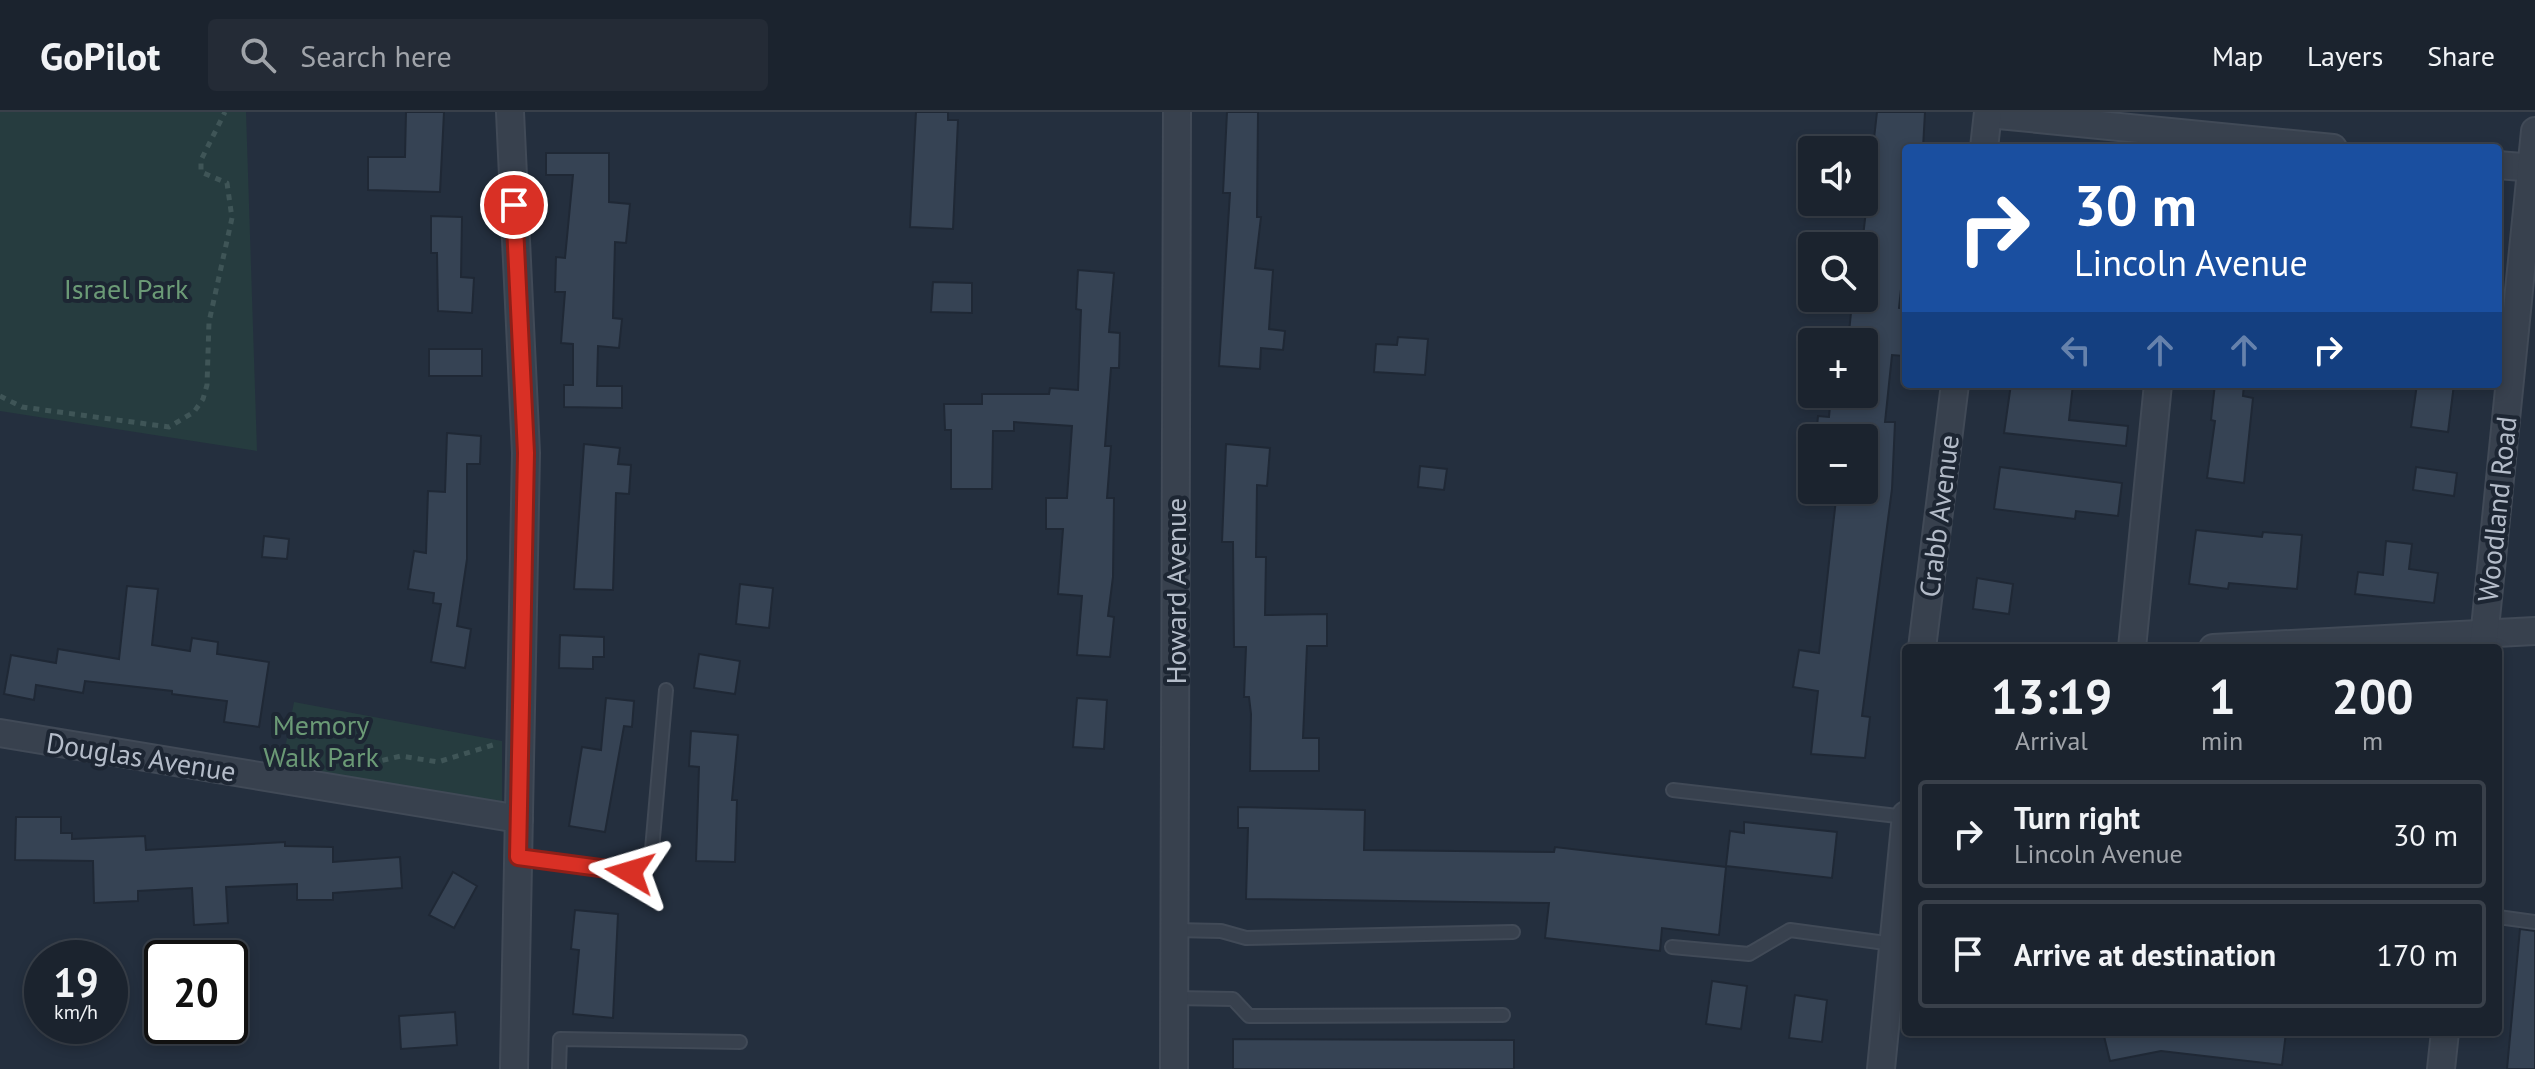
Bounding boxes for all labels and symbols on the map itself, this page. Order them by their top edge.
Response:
pin [480,171,548,239]
park label: Israel Park [64,270,189,307]
street label: Woodland Road [2468,414,2525,604]
street label: Crabb Avenue [1910,433,1967,599]
street label: Howard Avenue [1157,498,1194,684]
park label: Memory Walk Park [263,706,379,775]
street label: Douglas Avenue [44,723,238,790]
position arrow [588,830,672,914]
speed limit sign: 20 [144,940,248,1044]

